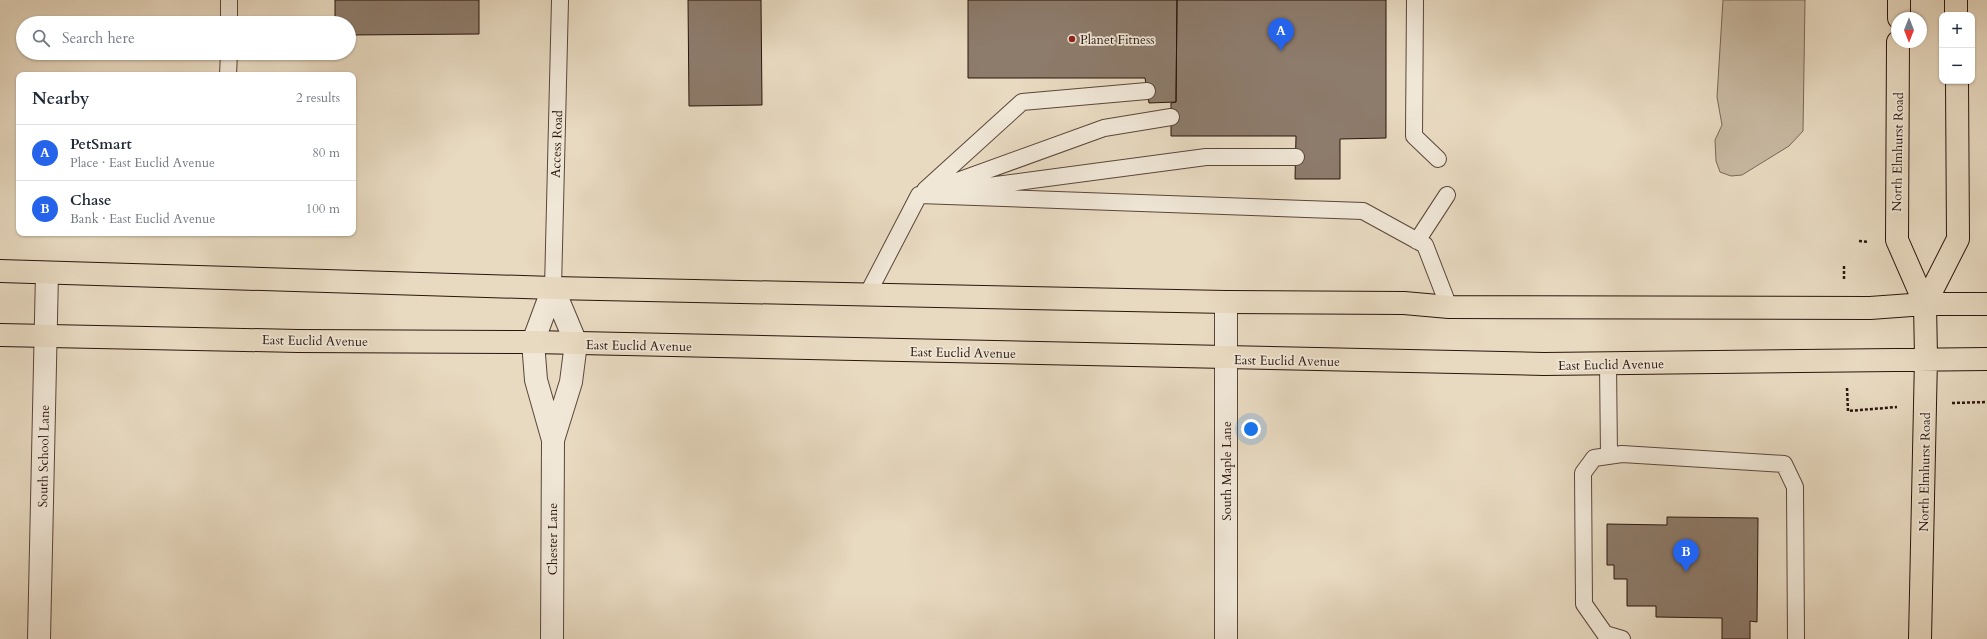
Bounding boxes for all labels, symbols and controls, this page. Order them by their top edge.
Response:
north arrow [1891,12,1927,48]
map controls [1939,12,1975,84]
button: + [1939,12,1975,48]
search box [16,16,356,60]
pin: A [1268,18,1294,51]
icon: search [30,27,52,49]
text: Search here [62,28,135,48]
place label: Planet Fitness [1080,31,1155,49]
marker: Planet Fitness [1067,34,1077,44]
button: − [1939,48,1975,84]
text: Nearby [32,87,89,110]
text: 2 results [296,89,340,107]
street label: North Elmhurst Road [1888,92,1908,212]
street label: Access Road [547,110,567,178]
text: PetSmart [70,134,132,154]
text: A [40,144,50,162]
text: 80 m [312,144,340,162]
text: Place · East Euclid Avenue [70,154,215,172]
text: Chase [70,190,111,210]
text: B [40,200,50,218]
text: 100 m [306,200,340,218]
text: Bank · East Euclid Avenue [70,210,215,228]
street label: East Euclid Avenue [262,331,368,351]
street label: East Euclid Avenue [586,336,692,356]
street label: East Euclid Avenue [910,343,1016,363]
street label: East Euclid Avenue [1234,351,1340,371]
street label: East Euclid Avenue [1558,355,1664,375]
street label: South School Lane [34,404,54,507]
street label: North Elmhurst Road [1915,412,1935,532]
your location [1241,419,1261,439]
street label: South Maple Lane [1218,421,1236,521]
street label: Chester Lane [544,503,562,575]
pin: B [1673,539,1699,572]

